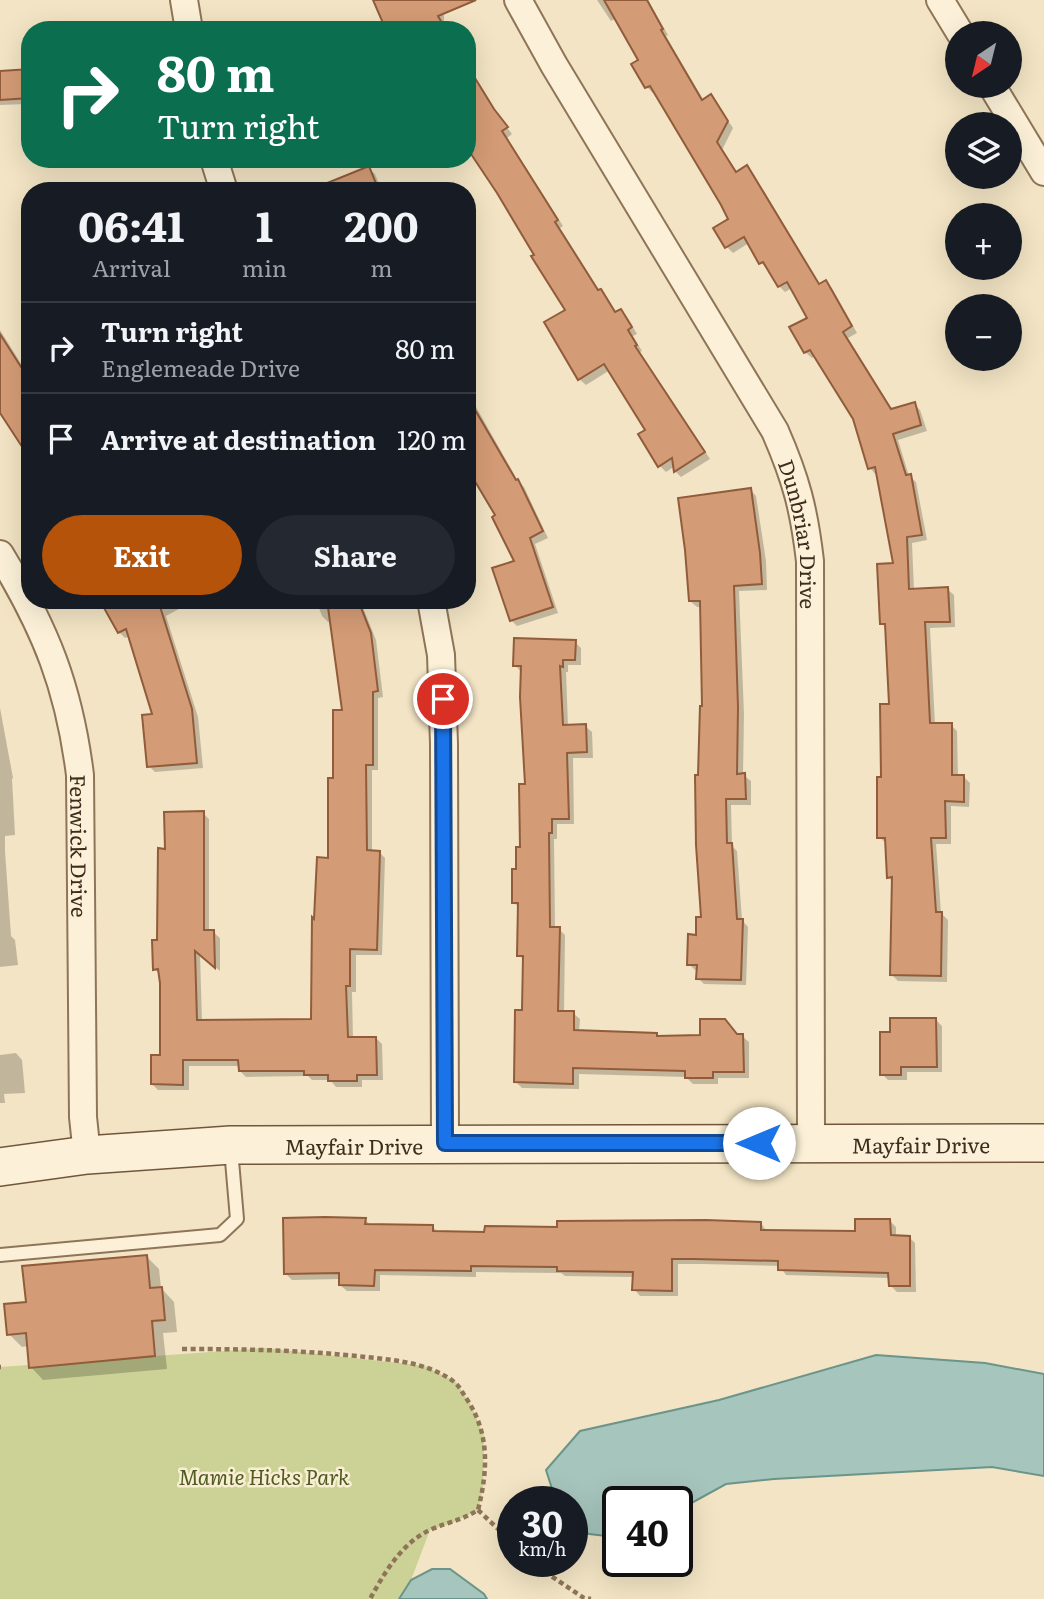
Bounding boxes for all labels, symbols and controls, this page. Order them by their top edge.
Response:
north arrow [945,21,1022,98]
map controls [945,21,1022,371]
text: 80 m [157,34,275,107]
icon: right [42,49,133,140]
text: Turn right [157,101,319,149]
button: layers [945,112,1022,189]
text: 06:41 [78,193,185,255]
text: 1 [256,193,273,255]
text: 200 [344,193,419,255]
button: + [945,203,1022,280]
text: Arrival [92,250,171,284]
text: min [242,250,287,284]
text: m [370,250,393,284]
button: − [945,294,1022,371]
text: Turn right [101,311,243,350]
text: 80 m [395,328,455,367]
icon: right [42,329,80,367]
text: Englemeade Drive [101,350,300,384]
text: Arrive at destination [101,419,376,458]
text: 120 m [397,419,466,458]
icon: arrive [42,420,80,458]
street label: Dunbriar Drive [772,454,826,609]
button: Exit [42,515,242,595]
button: Share [256,515,455,595]
pin [413,669,473,729]
icon: arrive [424,680,462,718]
street label: Fenwick Drive [64,774,97,918]
position arrow [722,1106,796,1180]
street label: Mayfair Drive [852,1128,990,1159]
street label: Mayfair Drive [285,1129,423,1160]
park label: Mamie Hicks Park [178,1460,350,1491]
speed limit sign: 40 [602,1486,693,1577]
text: 30 [522,1496,563,1548]
text: km/h [519,1535,566,1562]

